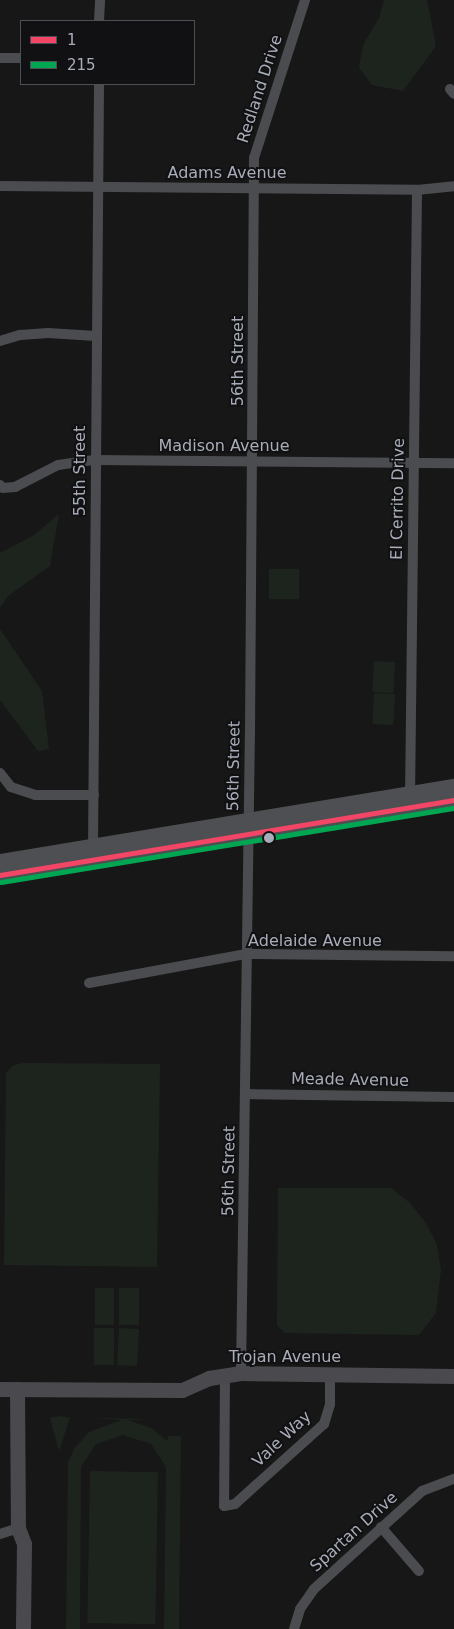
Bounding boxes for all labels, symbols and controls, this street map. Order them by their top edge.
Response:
legend [20,20,195,85]
text: 1 [67,31,77,49]
street label: Redland Drive [233,32,287,146]
text: 215 [67,56,96,74]
street label: Adams Avenue [167,163,287,183]
street label: 56th Street [228,316,248,406]
street label: 55th Street [70,426,90,516]
street label: Madison Avenue [158,436,290,456]
street label: El Cerrito Drive [387,438,409,560]
street label: 56th Street [224,721,244,811]
unlabelled marker [264,833,274,843]
street label: Adelaide Avenue [248,931,382,951]
street label: Meade Avenue [291,1069,409,1091]
street label: 56th Street [219,1126,239,1216]
street label: Trojan Avenue [229,1347,341,1367]
street label: Vale Way [249,1407,315,1471]
street label: Spartan Drive [306,1488,402,1576]

